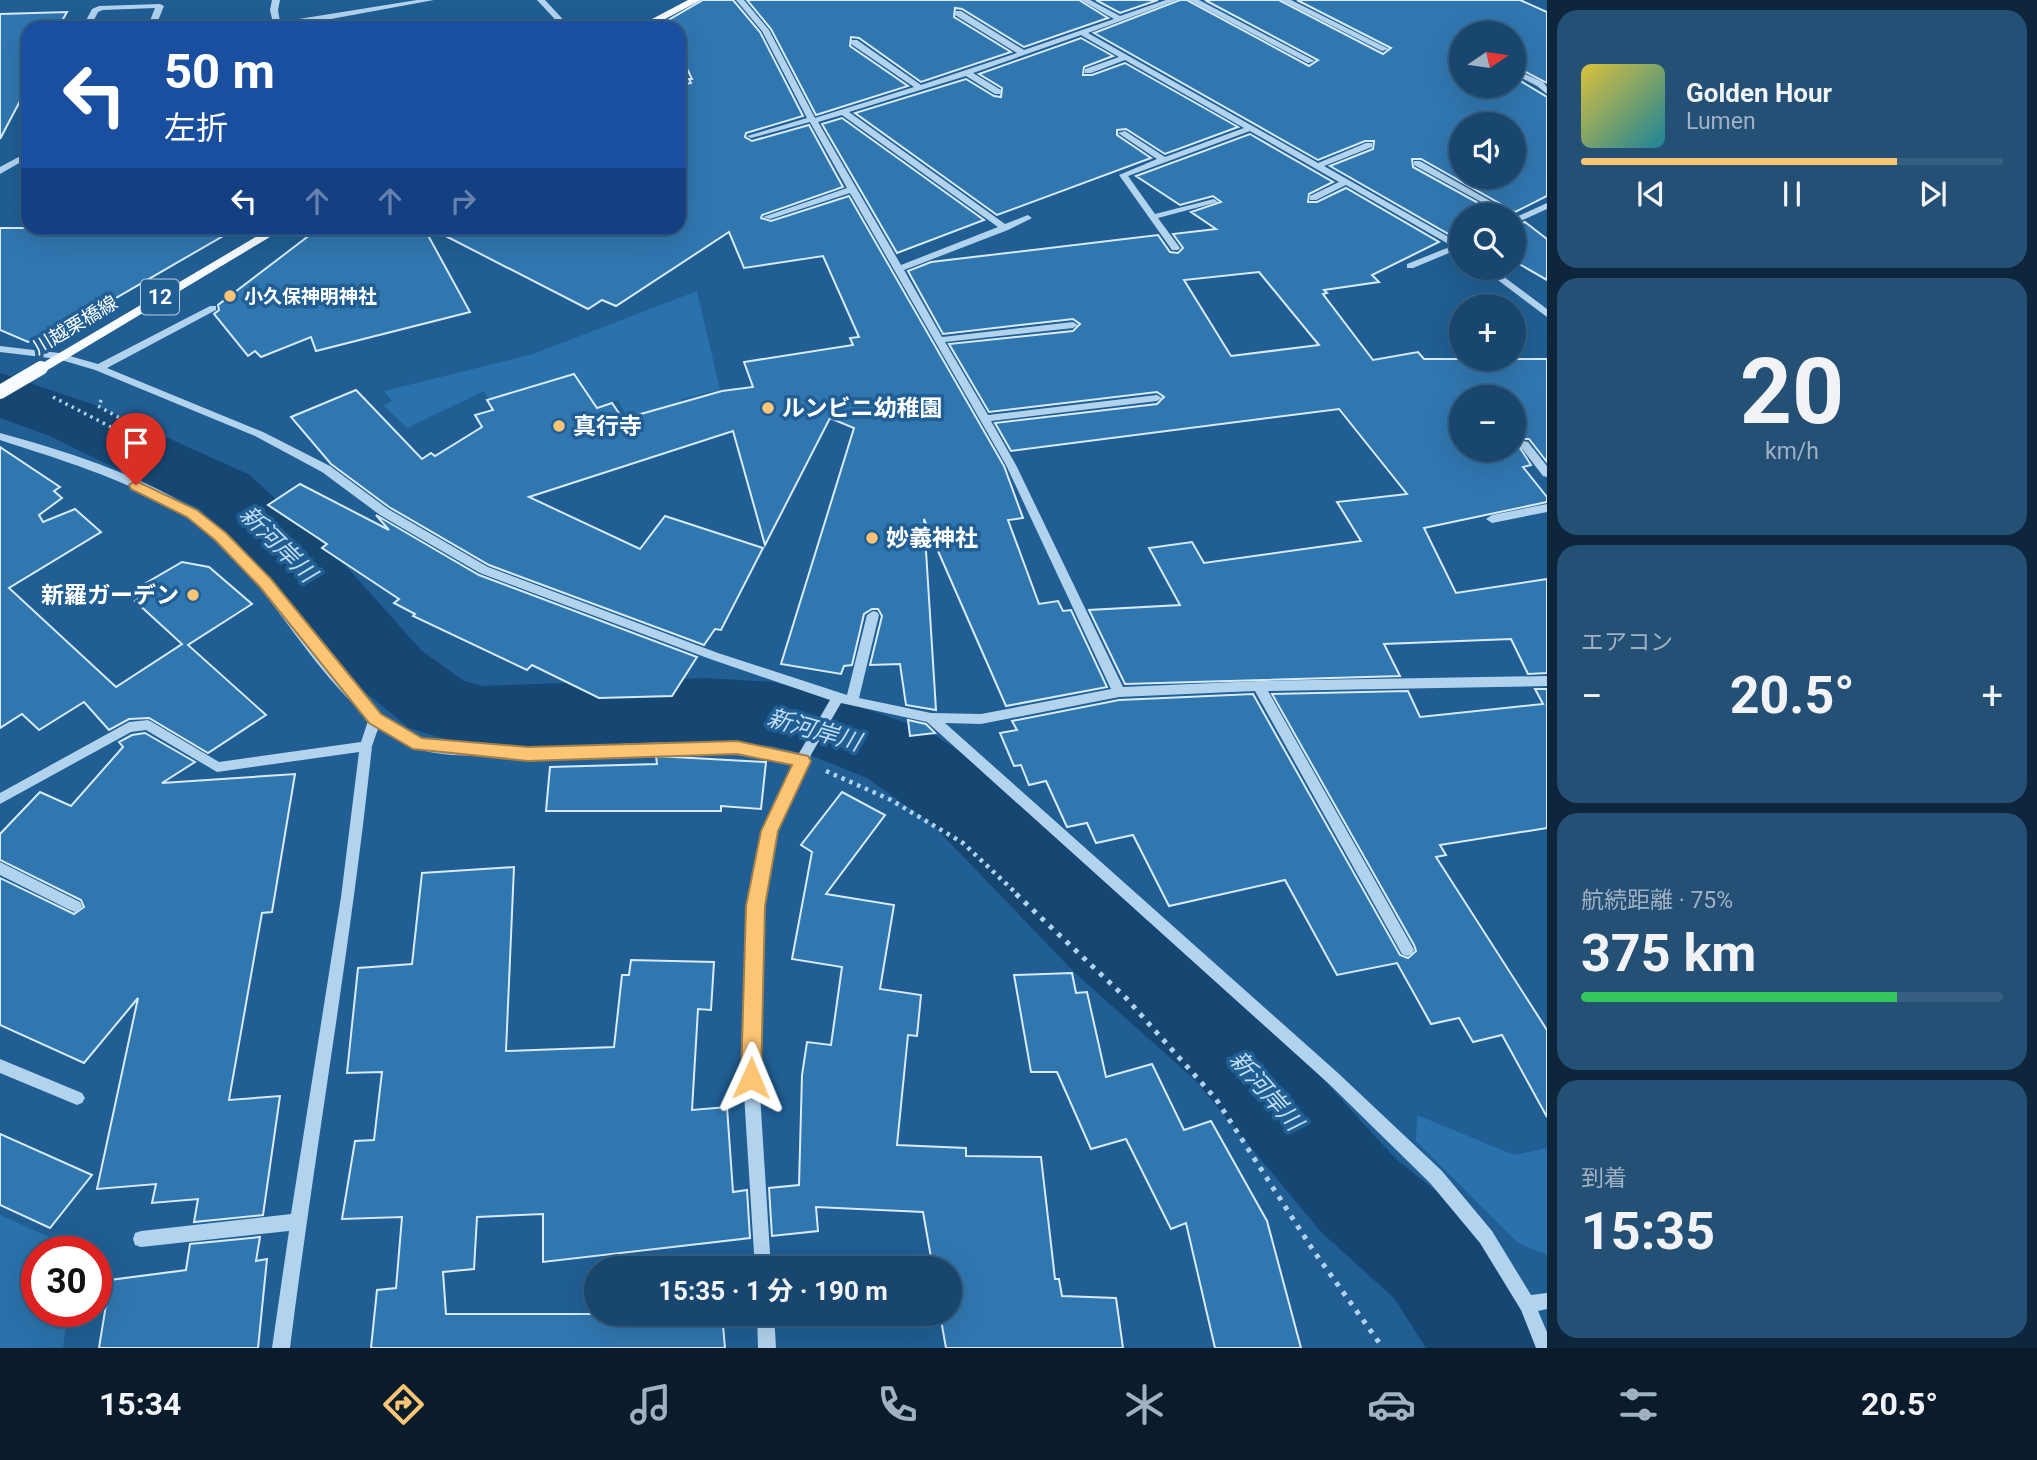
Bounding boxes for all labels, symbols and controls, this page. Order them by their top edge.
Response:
north arrow [1449,21,1526,98]
map controls [1449,21,1526,462]
text: 50 m [164,43,275,100]
icon: left [49,49,140,140]
text: Golden Hour [1686,78,1832,108]
text: Lumen [1686,108,1756,135]
text: 左折 [164,109,228,147]
button: sound [1449,112,1526,189]
icon: previous [1632,175,1670,213]
icon: pause [1773,175,1811,213]
icon: next [1914,175,1952,213]
icon: left [225,182,263,220]
icon: ahead [298,182,336,220]
icon: ahead [371,182,409,220]
icon: right [444,182,482,220]
button: search [1449,203,1526,280]
road number: 12 [141,280,179,314]
place label: 小久保神明神社 [244,285,377,308]
marker: 小久保神明神社 [222,288,238,304]
street label: 川越栗橋線 [28,291,122,359]
button: + [1449,294,1526,371]
text: 20 [1740,339,1844,445]
button: − [1449,385,1526,462]
place label: ルンビニ幼稚園 [782,395,943,422]
marker: ルンビニ幼稚園 [760,400,776,416]
pin [106,413,166,485]
place label: 真行寺 [573,413,642,440]
marker: 真行寺 [551,418,567,434]
icon: arrive [117,424,155,462]
text: km/h [1765,438,1819,465]
water label: 新河岸川 [234,500,324,590]
place label: 妙義神社 [886,525,978,552]
marker: 妙義神社 [864,530,880,546]
place label: 新羅ガーデン [41,582,179,609]
marker: 新羅ガーデン [185,587,201,603]
text: エアコン [1581,629,1673,656]
text: 20.5° [1730,665,1855,726]
text: − [1581,674,1603,718]
text: + [1981,674,2003,718]
water label: 新河岸川 [764,703,867,758]
text: 航続距離 · 75% [1581,887,1733,914]
text: 375 km [1581,923,1756,984]
position arrow [714,1041,788,1115]
water label: 新河岸川 [1224,1046,1310,1139]
text: 到着 [1581,1165,1627,1192]
text: 15:35 [1581,1201,1715,1262]
speed limit sign: 30 [21,1236,112,1327]
text: 15:35 · 1 分 · 190 m [658,1276,888,1306]
icon: directions [379,1380,428,1429]
icon: music [626,1380,675,1429]
icon: phone [873,1380,922,1429]
icon: climate [1120,1380,1169,1429]
icon: car [1367,1380,1416,1429]
icon: filters [1614,1380,1663,1429]
text: 15:34 [99,1385,181,1423]
text: 20.5° [1861,1385,1938,1423]

